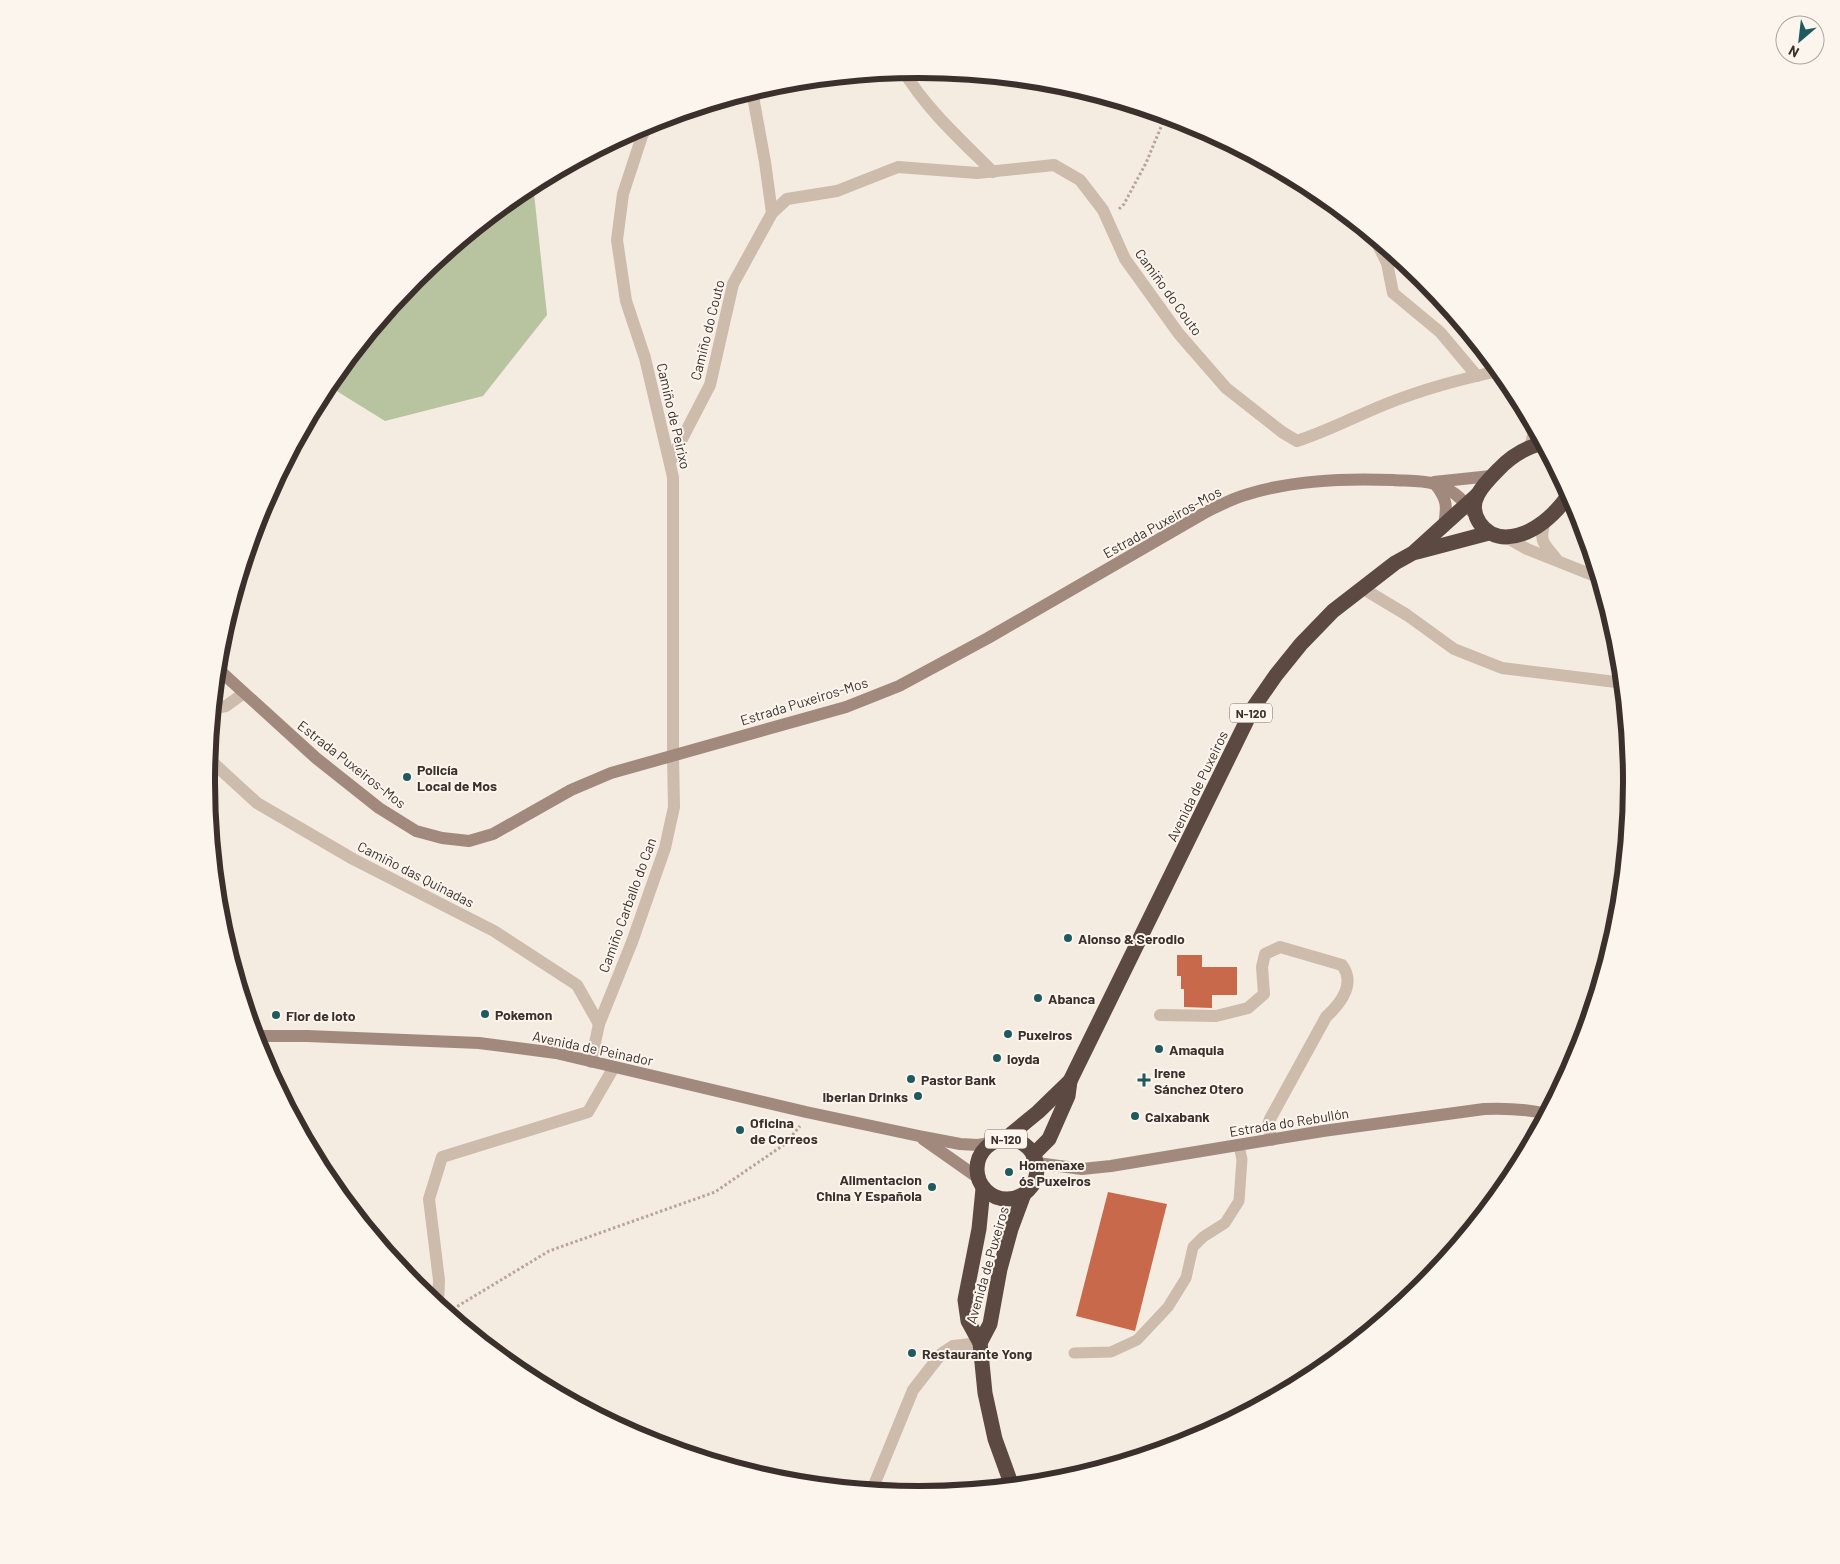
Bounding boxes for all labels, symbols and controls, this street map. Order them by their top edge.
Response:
north arrow [1775,15,1825,65]
text: N [1786,42,1802,62]
street label: Camiño do Couto [1132,245,1206,339]
street label: Camiño do Couto [686,278,728,382]
street label: Camiño de Peirixo [654,361,694,471]
street label: Estrada Puxeiros-Mos [1100,482,1224,562]
street label: Estrada Puxeiros-Mos [738,673,870,729]
road number: N-120 [1230,704,1272,722]
street label: Estrada Puxeiros-Mos [295,716,410,812]
street label: Avenida de Puxeiros [1163,728,1231,844]
place label: Policía Local de Mos [417,761,497,794]
marker: Policía Local de Mos [401,771,413,783]
street label: Camiño Carballo do Can [595,835,659,975]
street label: Camiño das Quinadas [355,837,477,911]
place label: Alonso & Serodio [1078,930,1185,947]
marker: Alonso & Serodio [1062,932,1074,944]
place label: Abanca [1048,990,1095,1007]
marker: Abanca [1032,992,1044,1004]
place label: Pokemon [495,1006,552,1023]
place label: Flor de loto [286,1007,356,1024]
marker: Pokemon [479,1008,491,1020]
marker: Flor de loto [270,1009,282,1021]
place label: Puxeiros [1018,1026,1072,1043]
street label: Avenida de Peinador [531,1027,655,1069]
marker: Puxeiros [1002,1028,1014,1040]
place label: Amaquia [1169,1041,1224,1058]
marker: Amaquia [1153,1043,1165,1055]
place label: loyda [1007,1050,1040,1067]
marker: loyda [991,1052,1003,1064]
place label: Irene Sánchez Otero [1154,1064,1244,1097]
place label: Pastor Bank [921,1071,997,1088]
marker: Pastor Bank [905,1073,917,1085]
marker: Irene Sánchez Otero [1138,1074,1150,1086]
place label: Iberian Drinks [822,1088,908,1105]
marker: Iberian Drinks [912,1090,924,1102]
street label: Estrada do Rebullón [1228,1104,1350,1140]
place label: Caixabank [1145,1108,1210,1125]
marker: Caixabank [1129,1110,1141,1122]
place label: Oficina de Correos [750,1114,818,1147]
marker: Oficina de Correos [734,1124,746,1136]
road number: N-120 [985,1130,1027,1148]
place label: Homenaxe ós Puxeiros [1019,1156,1091,1189]
marker: Homenaxe ós Puxeiros [1003,1166,1015,1178]
place label: Alimentacion China Y Española [816,1171,922,1204]
marker: Alimentacion China Y Española [926,1181,938,1193]
street label: Avenida de Puxeiros [962,1204,1012,1326]
place label: Restaurante Yong [922,1345,1032,1362]
marker: Restaurante Yong [906,1347,918,1359]

